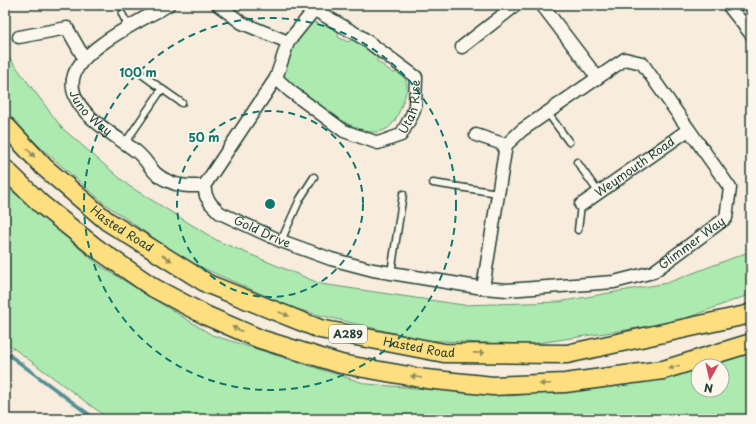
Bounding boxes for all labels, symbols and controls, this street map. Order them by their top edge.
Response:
text: 100 m [119,63,157,81]
street label: Utah Rise [393,80,424,137]
street label: Juno Way [66,88,116,140]
text: 50 m [188,128,220,146]
street label: Weymouth Road [591,132,678,201]
one-way arrow [27,148,36,159]
centre of rings [263,197,277,211]
street label: Hasted Road [87,201,157,256]
street label: Gold Drive [231,211,293,252]
street label: Glimmer Way [654,212,728,273]
one-way arrow [161,255,173,262]
one-way arrow [278,312,290,318]
road number: A289 [329,325,367,343]
one-way arrow [231,326,242,332]
street label: Hasted Road [382,331,455,361]
one-way arrow [473,350,486,356]
north arrow [690,358,730,398]
one-way arrow [667,364,679,370]
one-way arrow [409,374,422,380]
text: N [703,379,714,397]
one-way arrow [539,380,551,387]

